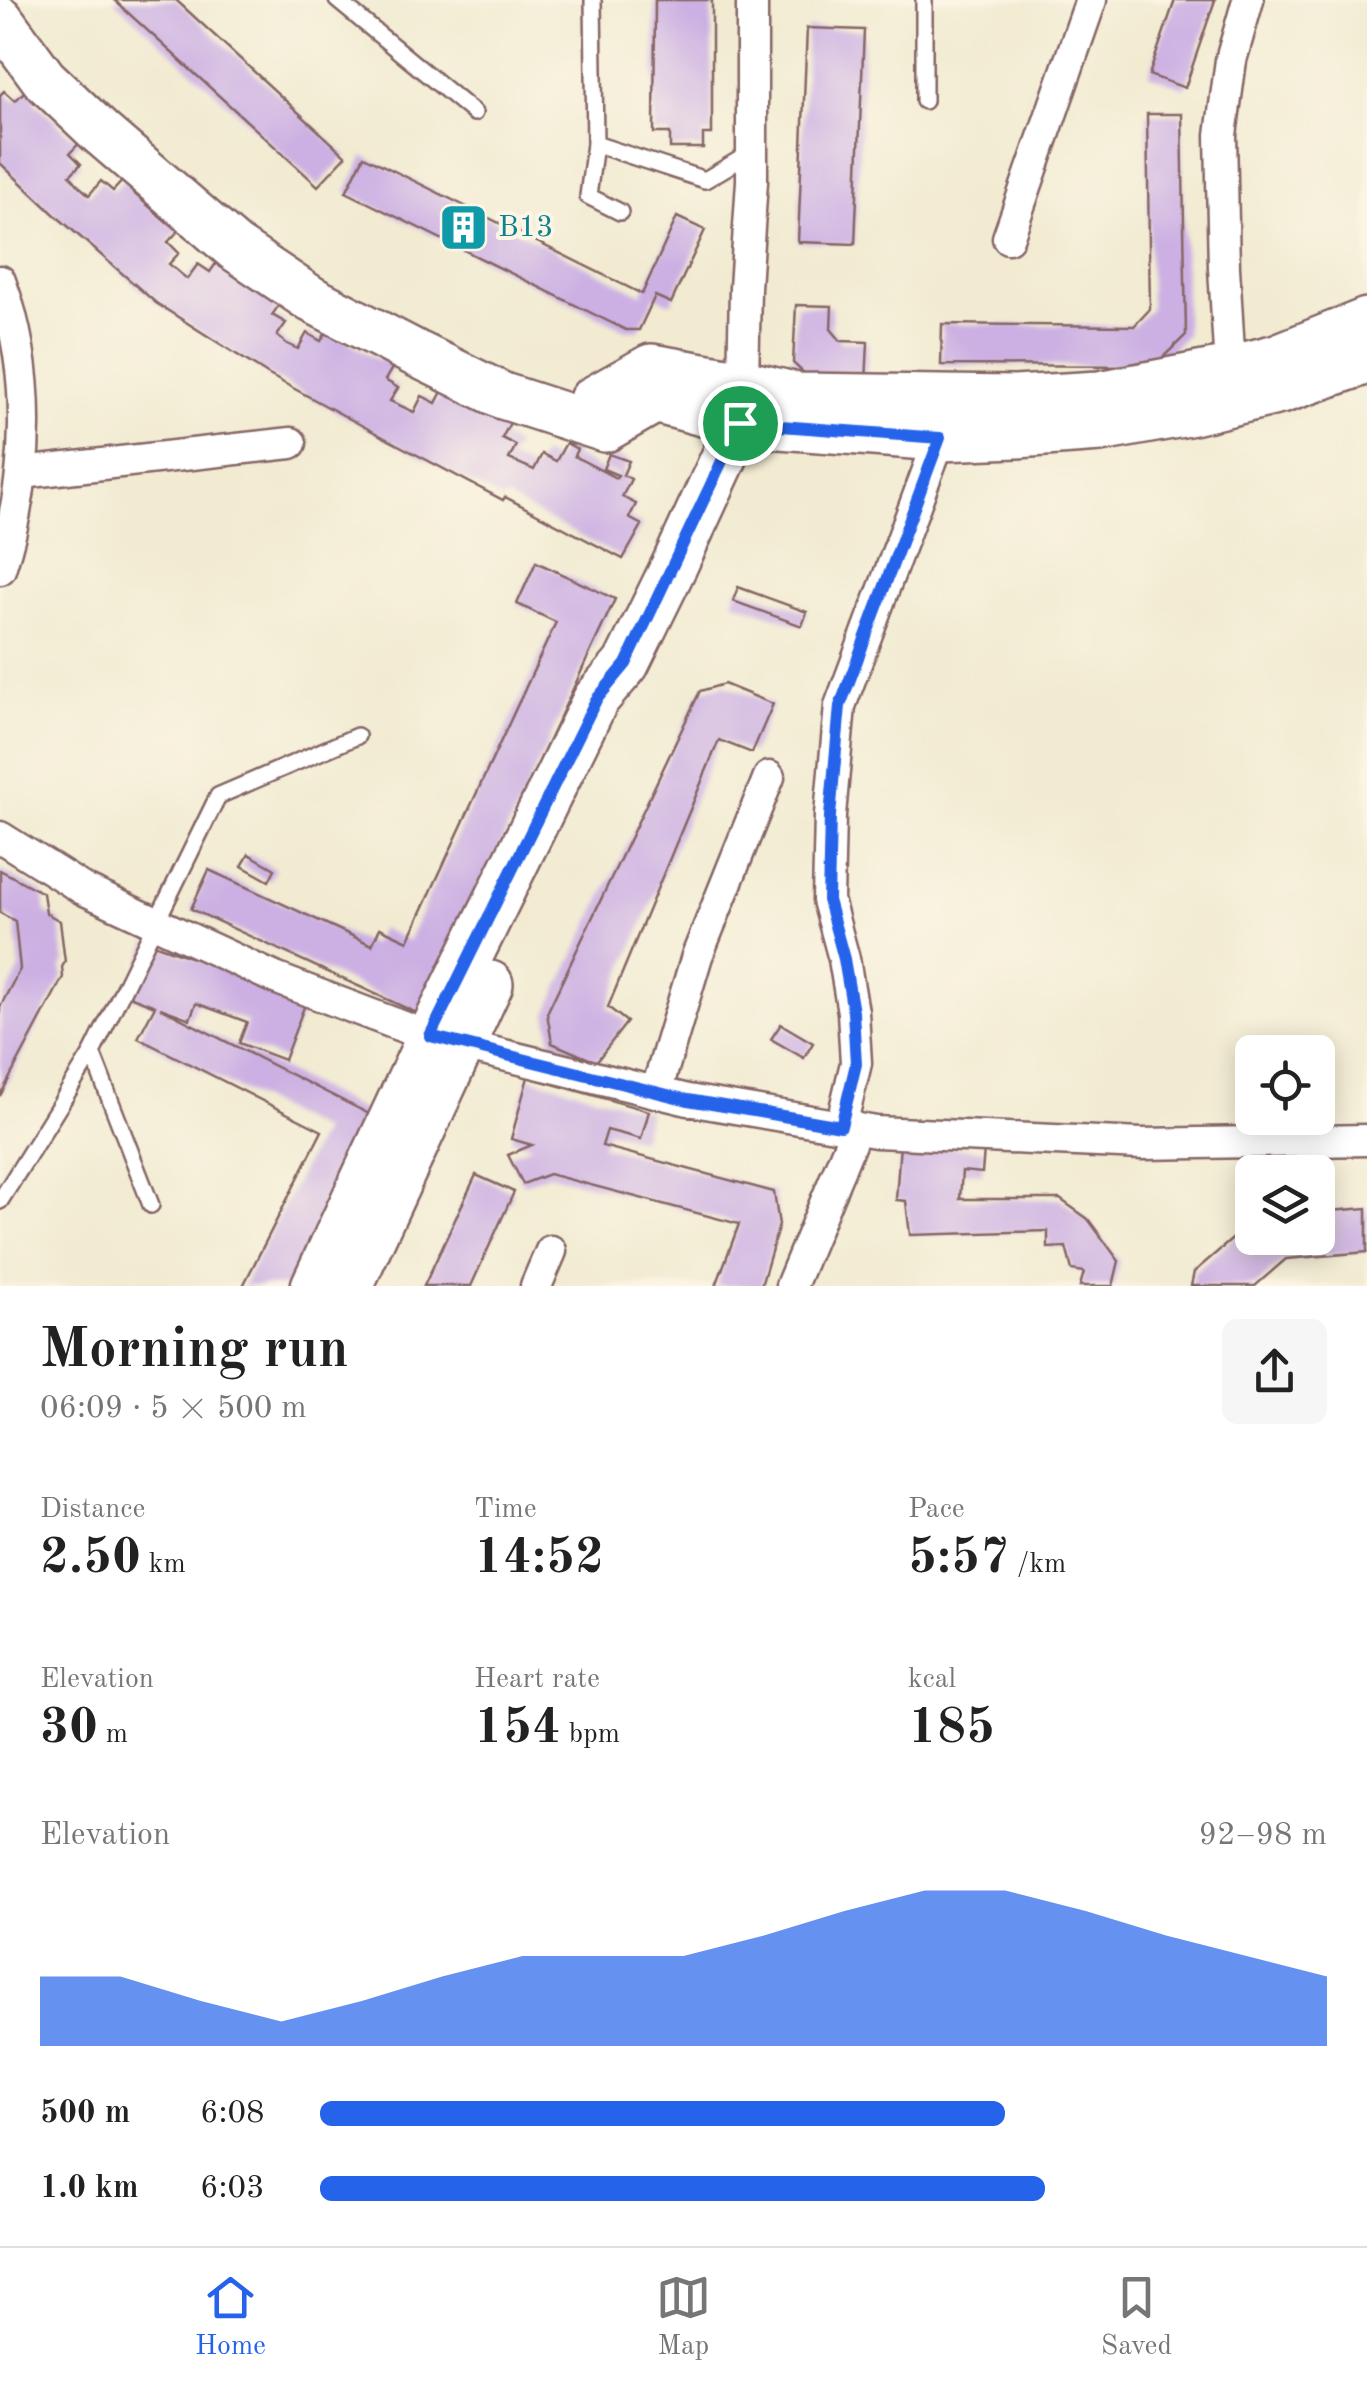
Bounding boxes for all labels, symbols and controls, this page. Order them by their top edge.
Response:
building icon: B13 [437,202,489,254]
place label: B13 [498,213,554,243]
pin [698,381,783,466]
icon: arrive [713,396,768,451]
map controls [1235,1035,1335,1255]
button: locate [1235,1035,1335,1135]
button: layers [1235,1155,1335,1255]
button: share [1222,1319,1327,1424]
text: Morning run [40,1324,349,1379]
text: 06:09 · 5 × 500 m [40,1393,307,1425]
text: Distance [40,1496,145,1524]
text: Time [474,1496,537,1524]
text: Pace [908,1496,965,1524]
text: 2.50 [40,1534,141,1584]
text: 14:52 [474,1534,604,1584]
text: 5:57 [908,1534,1009,1584]
text: km [141,1551,186,1579]
text: /km [1009,1551,1066,1579]
text: Elevation [40,1666,154,1694]
text: Heart rate [474,1666,600,1694]
text: kcal [908,1666,956,1694]
text: 30 [40,1704,98,1754]
text: 154 [474,1704,561,1754]
text: 185 [908,1704,995,1754]
text: m [98,1721,128,1749]
text: bpm [561,1721,620,1749]
text: Elevation [40,1820,170,1852]
text: 92–98 m [1199,1820,1327,1852]
text: 500 m [40,2098,130,2130]
text: 6:08 [200,2098,265,2130]
text: 1.0 km [40,2173,139,2205]
text: 6:03 [200,2173,265,2205]
tab: Home [195,2270,266,2365]
tab: Map [656,2270,711,2365]
tab: Saved [1101,2270,1172,2365]

